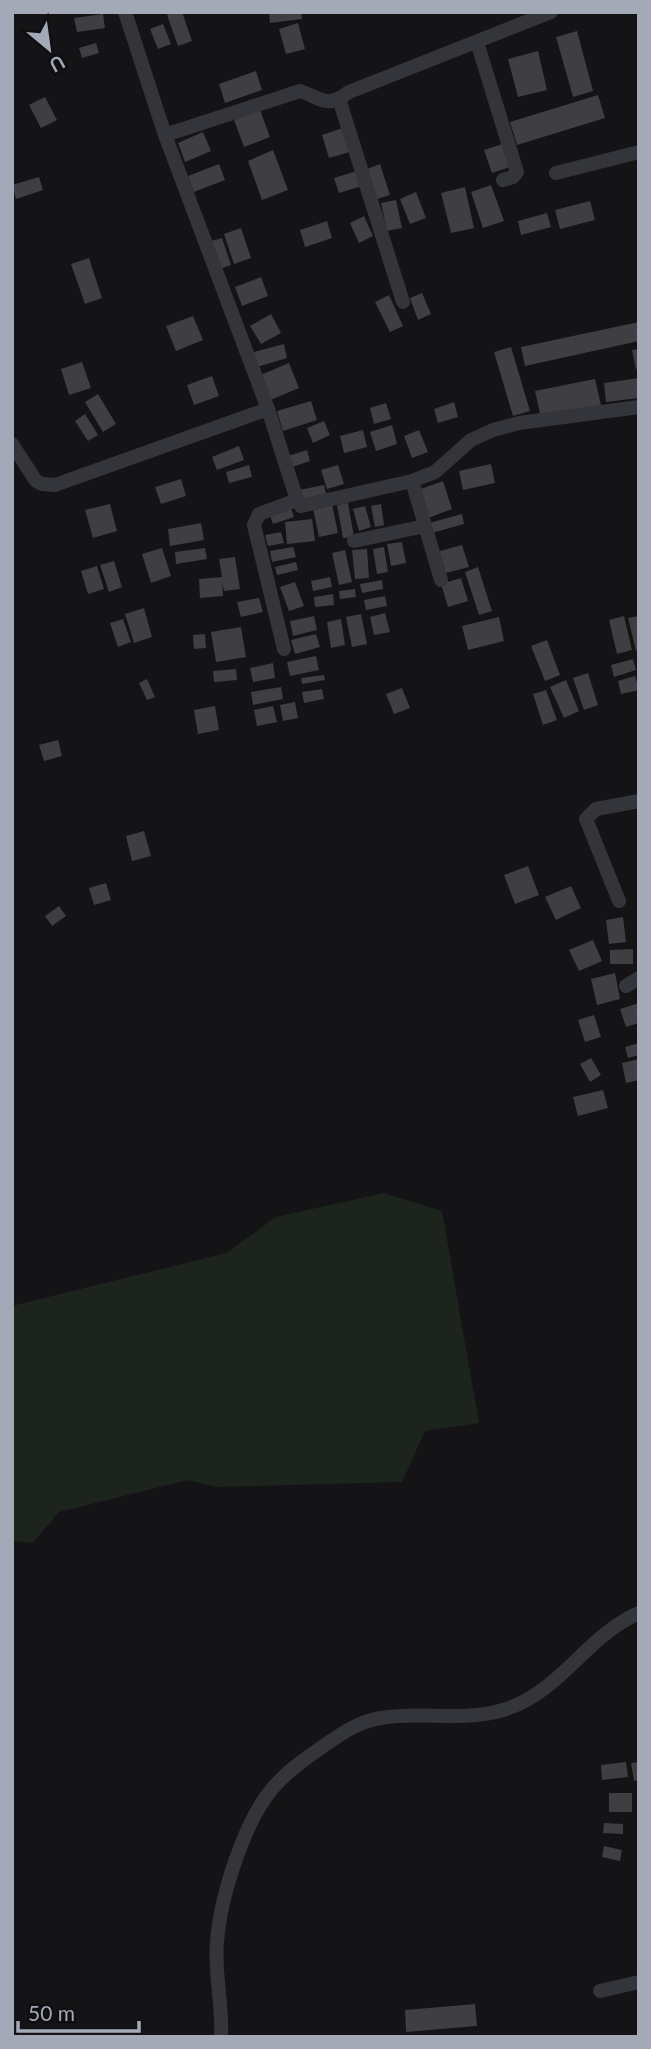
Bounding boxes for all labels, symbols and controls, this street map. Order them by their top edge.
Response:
north arrow [14,14,84,84]
text: U [46,51,69,78]
scale bar [18,1990,138,2034]
text: 50 m [28,2000,75,2025]

